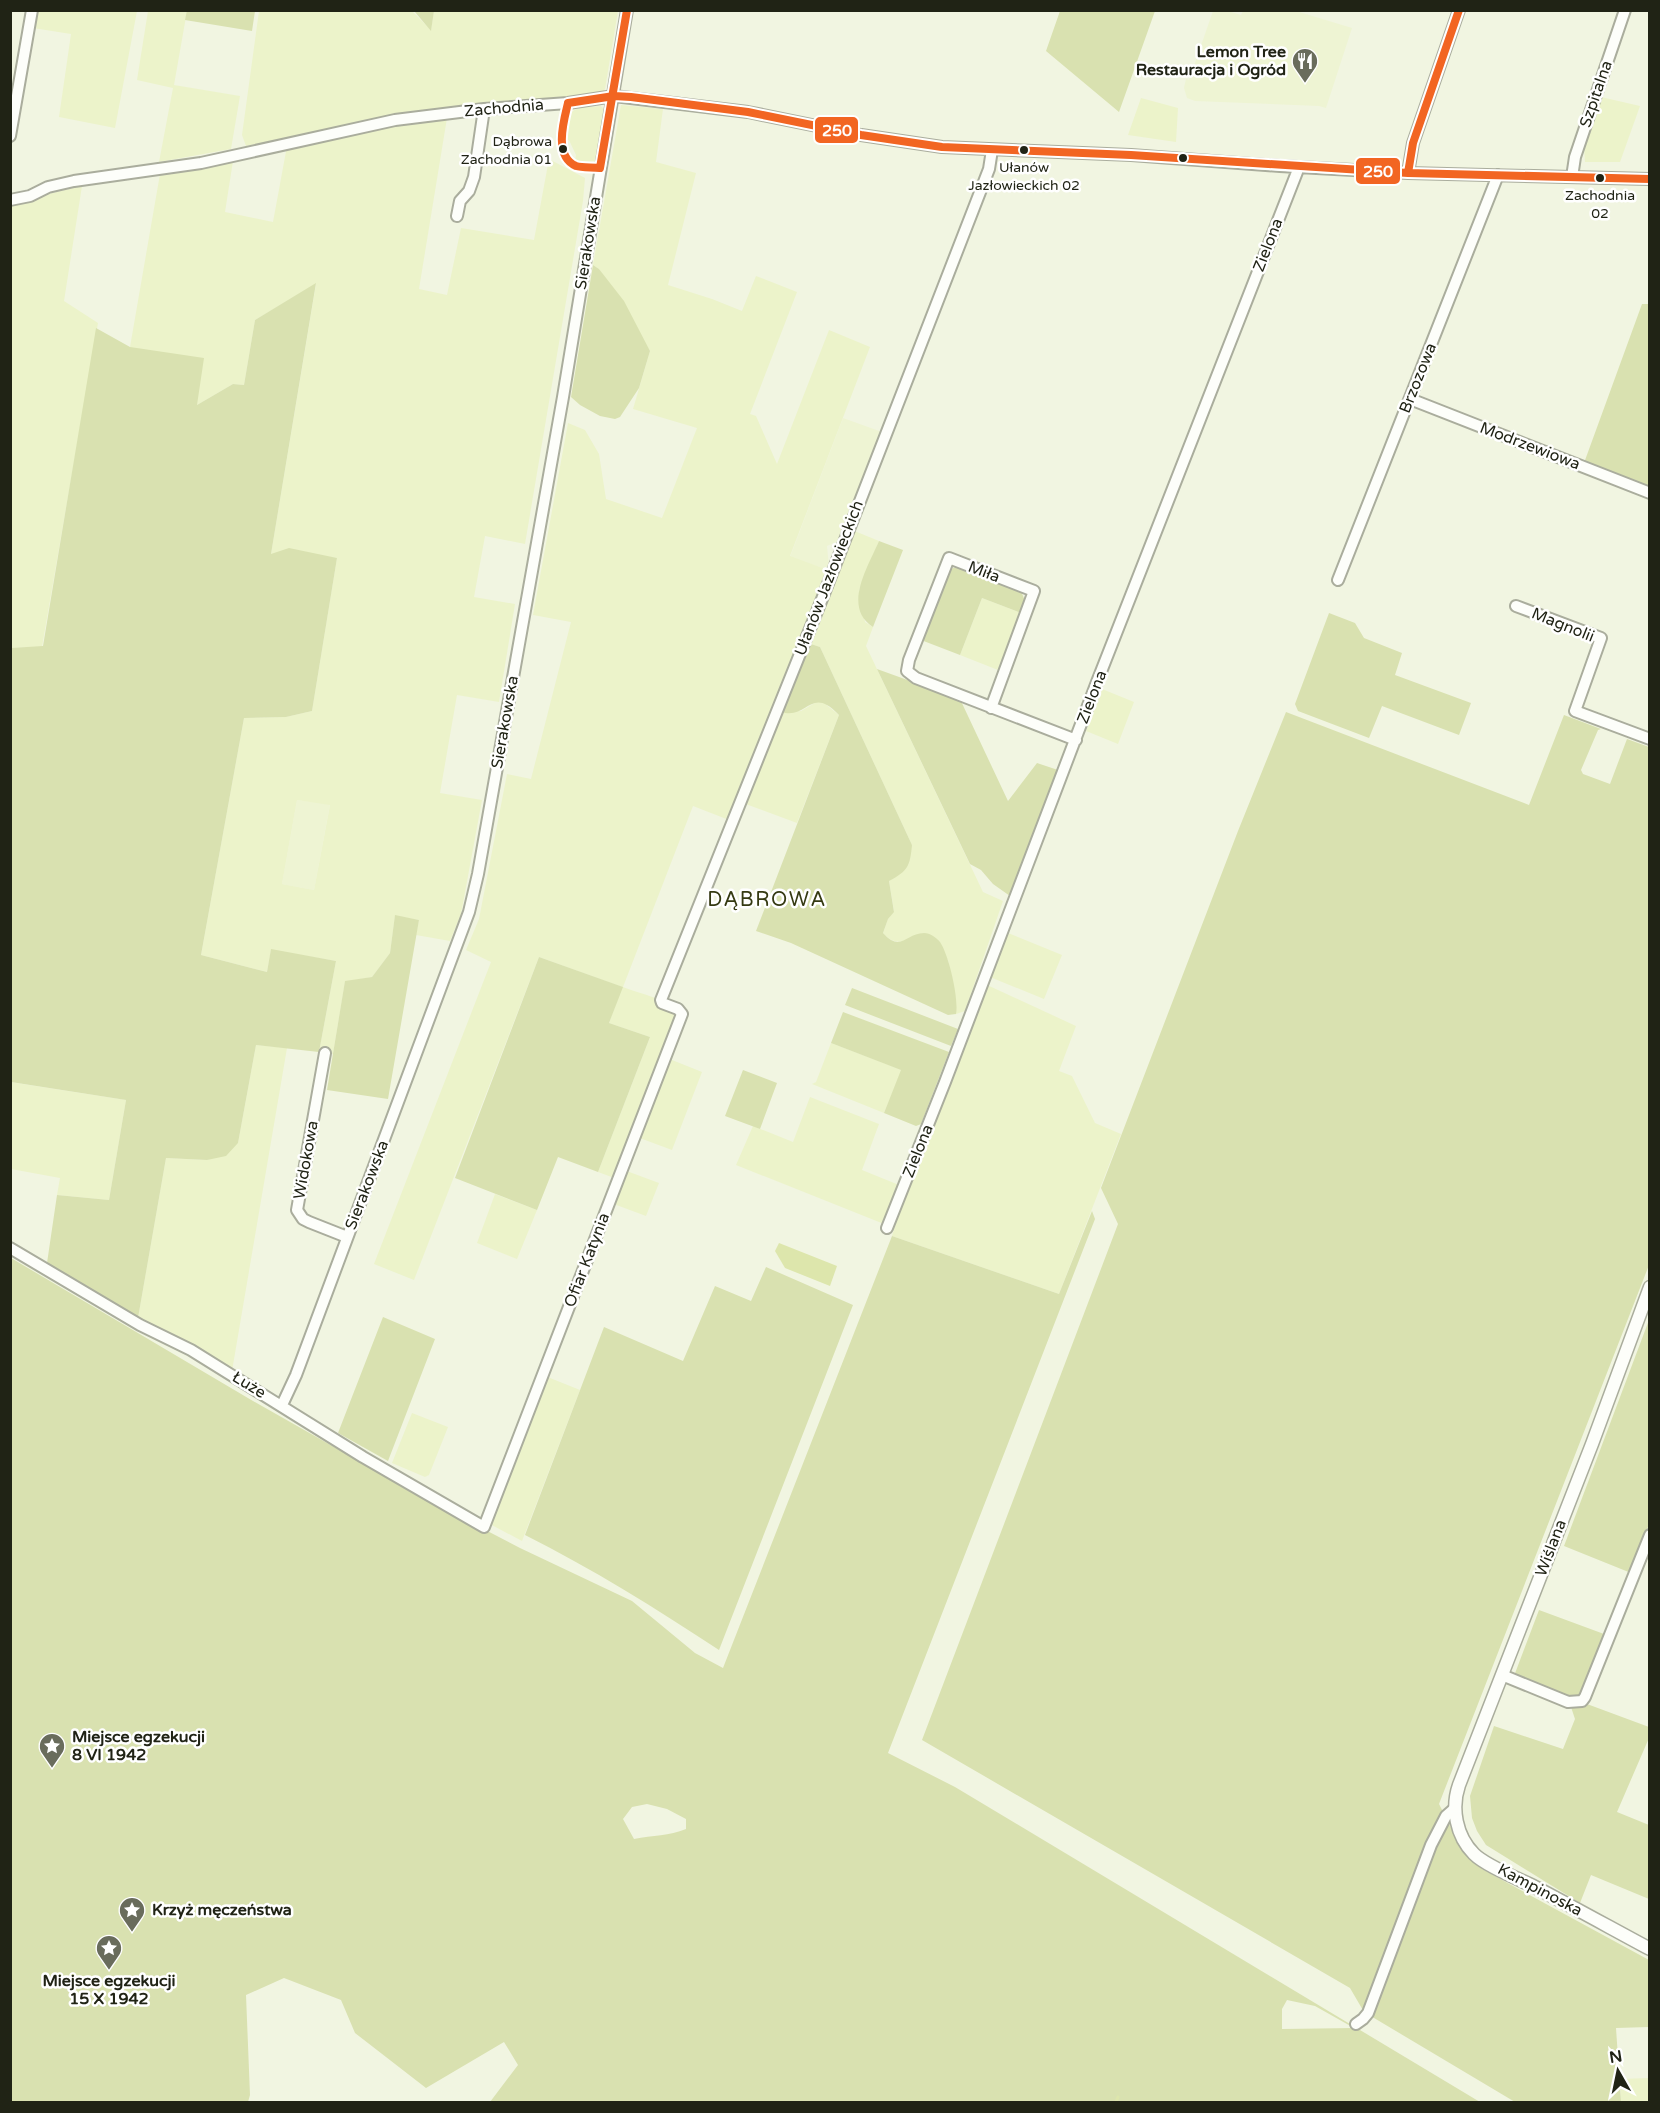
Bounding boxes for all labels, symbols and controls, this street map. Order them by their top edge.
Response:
place label: Lemon Tree Restauracja i Ogród [1136,42,1286,80]
restaurant icon: Lemon Tree Restauracja i Ogród [1290,46,1320,84]
street label: Szpitalna [1575,58,1617,130]
street label: Zachodnia [463,95,545,121]
line badge: 250 [814,116,859,144]
text: 250 [822,121,852,141]
place label: Dąbrowa Zachodnia 01 [461,133,552,168]
marker: Dąbrowa Zachodnia 01 [557,143,569,155]
marker: Ułanów Jazłowieckich 02 [1018,144,1030,156]
unlabelled marker [1177,152,1189,164]
line badge: 250 [1355,157,1401,185]
place label: Ułanów Jazłowieckich 02 [968,159,1080,194]
text: 250 [1363,162,1393,182]
marker: Zachodnia 02 [1594,172,1606,184]
place label: Zachodnia 02 [1565,187,1635,222]
street label: Sierakowska [571,195,605,291]
street label: Zielona [1249,215,1287,275]
street label: Brzozowa [1395,340,1441,416]
street label: Modrzewiowa [1477,418,1583,474]
street label: Ułanów Jazłowieckich [790,497,868,659]
street label: Miła [965,557,1003,587]
street label: Magnolii [1529,603,1597,647]
street label: Zielona [1073,667,1111,727]
street label: Sierakowska [487,674,523,770]
district label: DĄBROWA [707,888,827,912]
street label: Widokowa [289,1119,323,1201]
street label: Zielona [898,1121,938,1181]
street label: Sierakowska [341,1138,393,1232]
street label: Ofiar Katynia [560,1210,614,1310]
street label: Łuże [228,1367,270,1403]
street label: Wiślana [1531,1517,1571,1579]
place label: Miejsce egzekucji 8 VI 1942 [72,1727,205,1765]
place icon: Miejsce egzekucji 8 VI 1942 [37,1731,67,1769]
street label: Kampinoska [1494,1859,1586,1921]
place icon: Krzyż męczeństwa [117,1895,147,1933]
place label: Krzyż męczeństwa [152,1900,292,1920]
place icon: Miejsce egzekucji 15 X 1942 [94,1933,124,1971]
place label: Miejsce egzekucji 15 X 1942 [43,1971,176,2009]
north arrow [1588,2041,1648,2101]
text: N [1608,2046,1624,2068]

